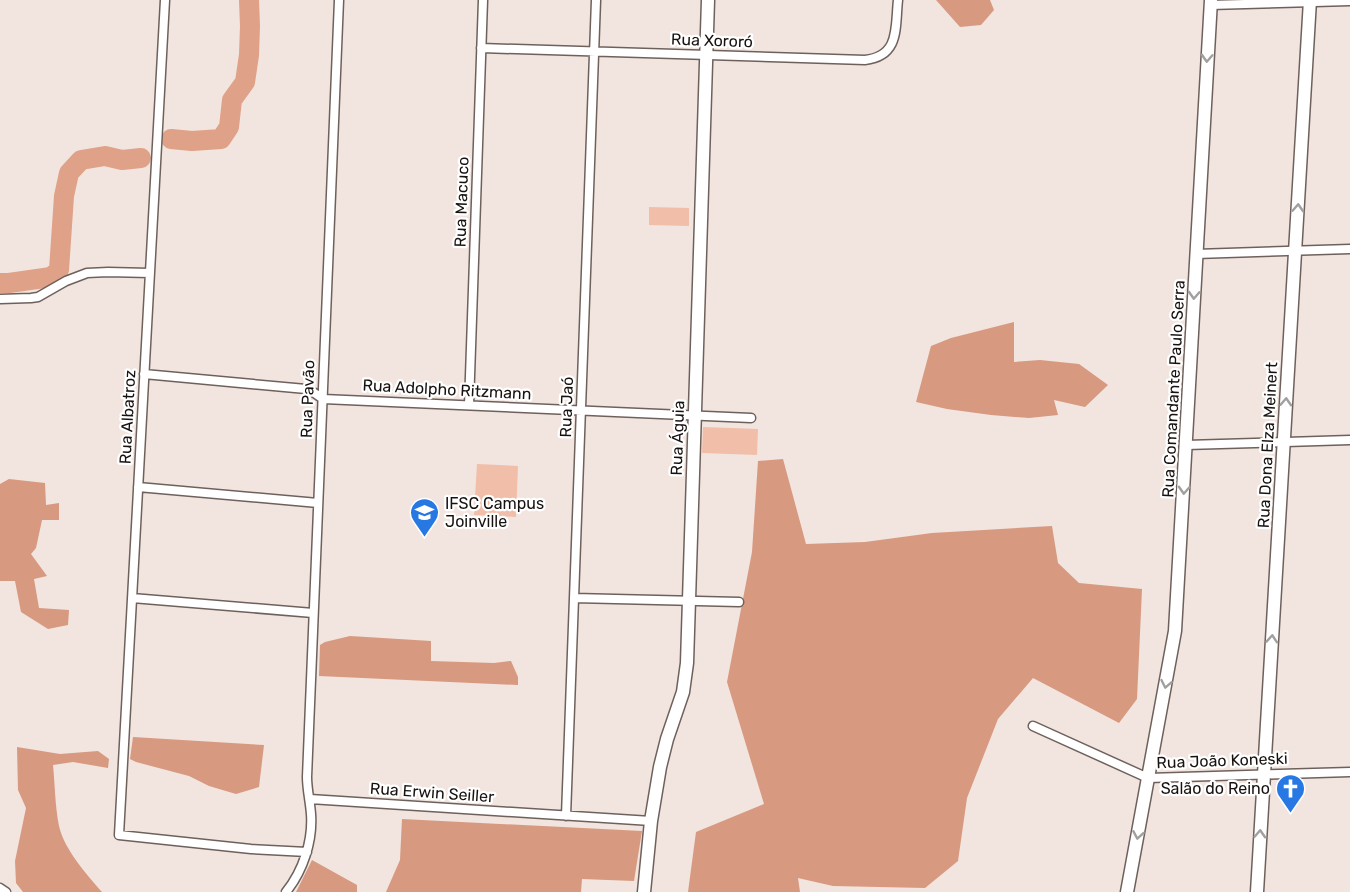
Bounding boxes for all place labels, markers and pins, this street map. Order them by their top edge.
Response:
place label: IFSC Campus Joinville [445,494,544,531]
school or university icon: IFSC Campus Joinville [408,496,440,538]
church icon: Salão do Reino [1275,772,1307,814]
place label: Salão do Reino [1161,779,1270,798]

